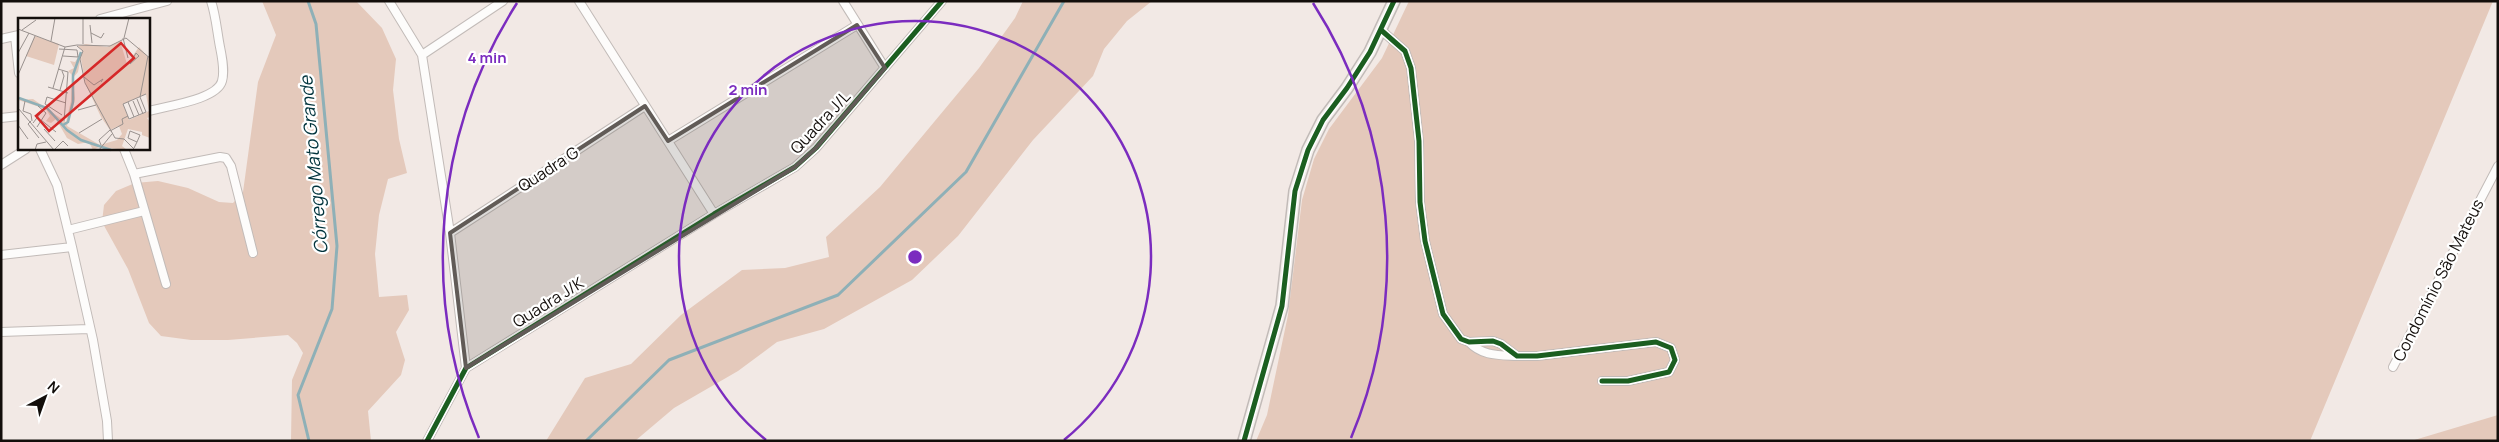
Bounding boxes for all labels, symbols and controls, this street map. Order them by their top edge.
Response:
inset map [18,18,150,150]
text: 4 min [467,47,507,68]
water label: Córrego Mato Grande [293,74,333,255]
text: 2 min [728,79,768,100]
street label: Quadra J/L [785,86,855,158]
street label: Quadra G [513,141,583,197]
street label: Condomínio São Mateus [2387,195,2489,365]
centre of rings [906,248,924,266]
street label: Quadra J/K [508,271,588,333]
north arrow [20,372,70,422]
text: N [44,376,64,397]

